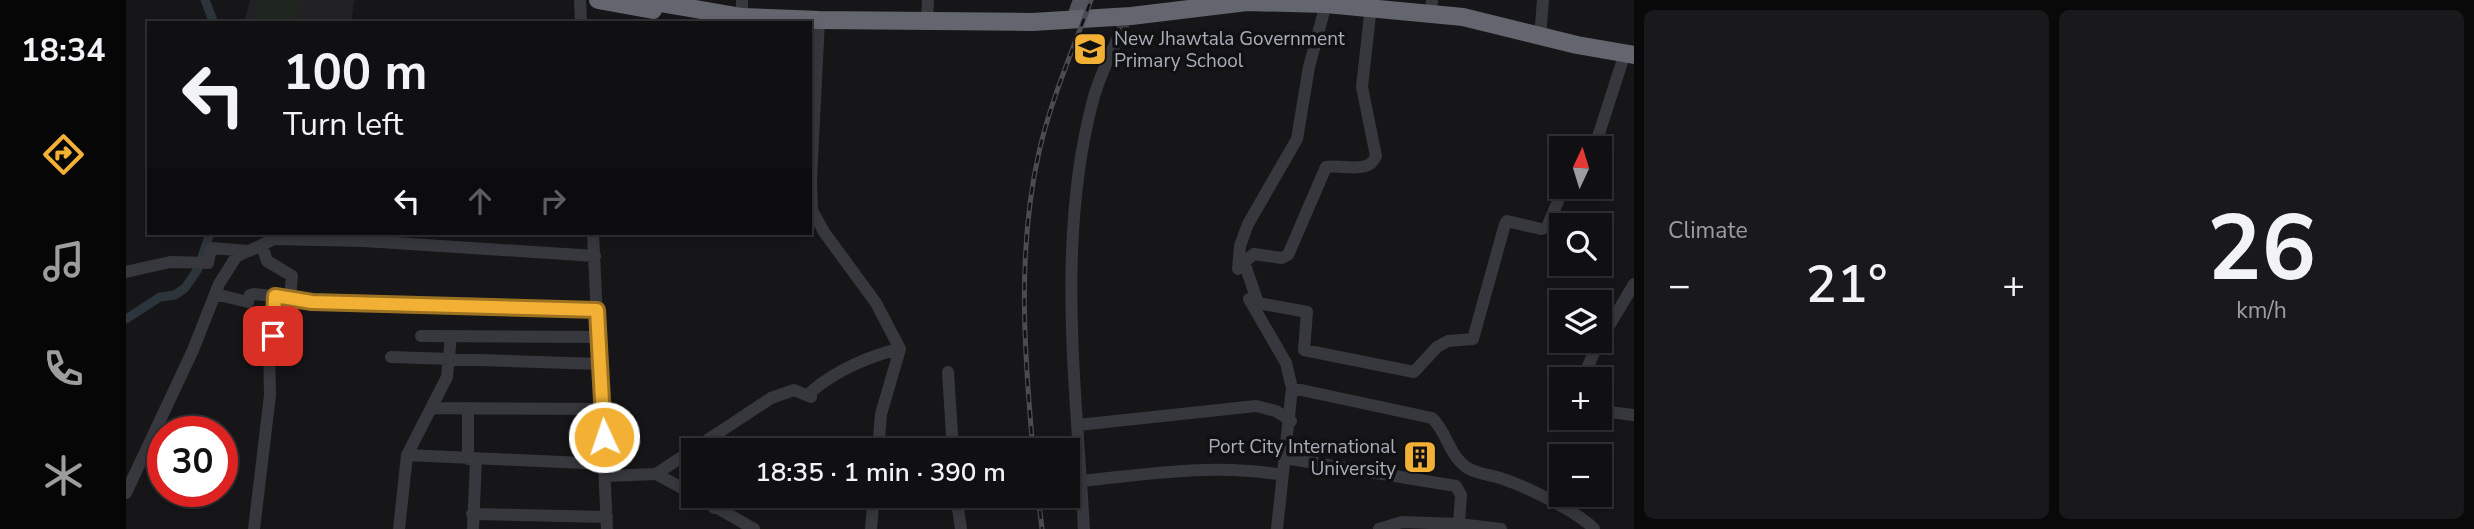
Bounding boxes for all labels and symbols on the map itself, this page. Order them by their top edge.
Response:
place label: New Jhawtala Government Primary School [1114,26,1345,74]
school or university icon: New Jhawtala Government Primary School [1071,30,1109,68]
north arrow [1549,136,1612,200]
pin [243,306,303,366]
position arrow [567,400,641,474]
speed limit sign: 30 [147,416,238,507]
place label: Port City International University [1208,434,1396,482]
building icon: Port City International University [1401,438,1439,476]

